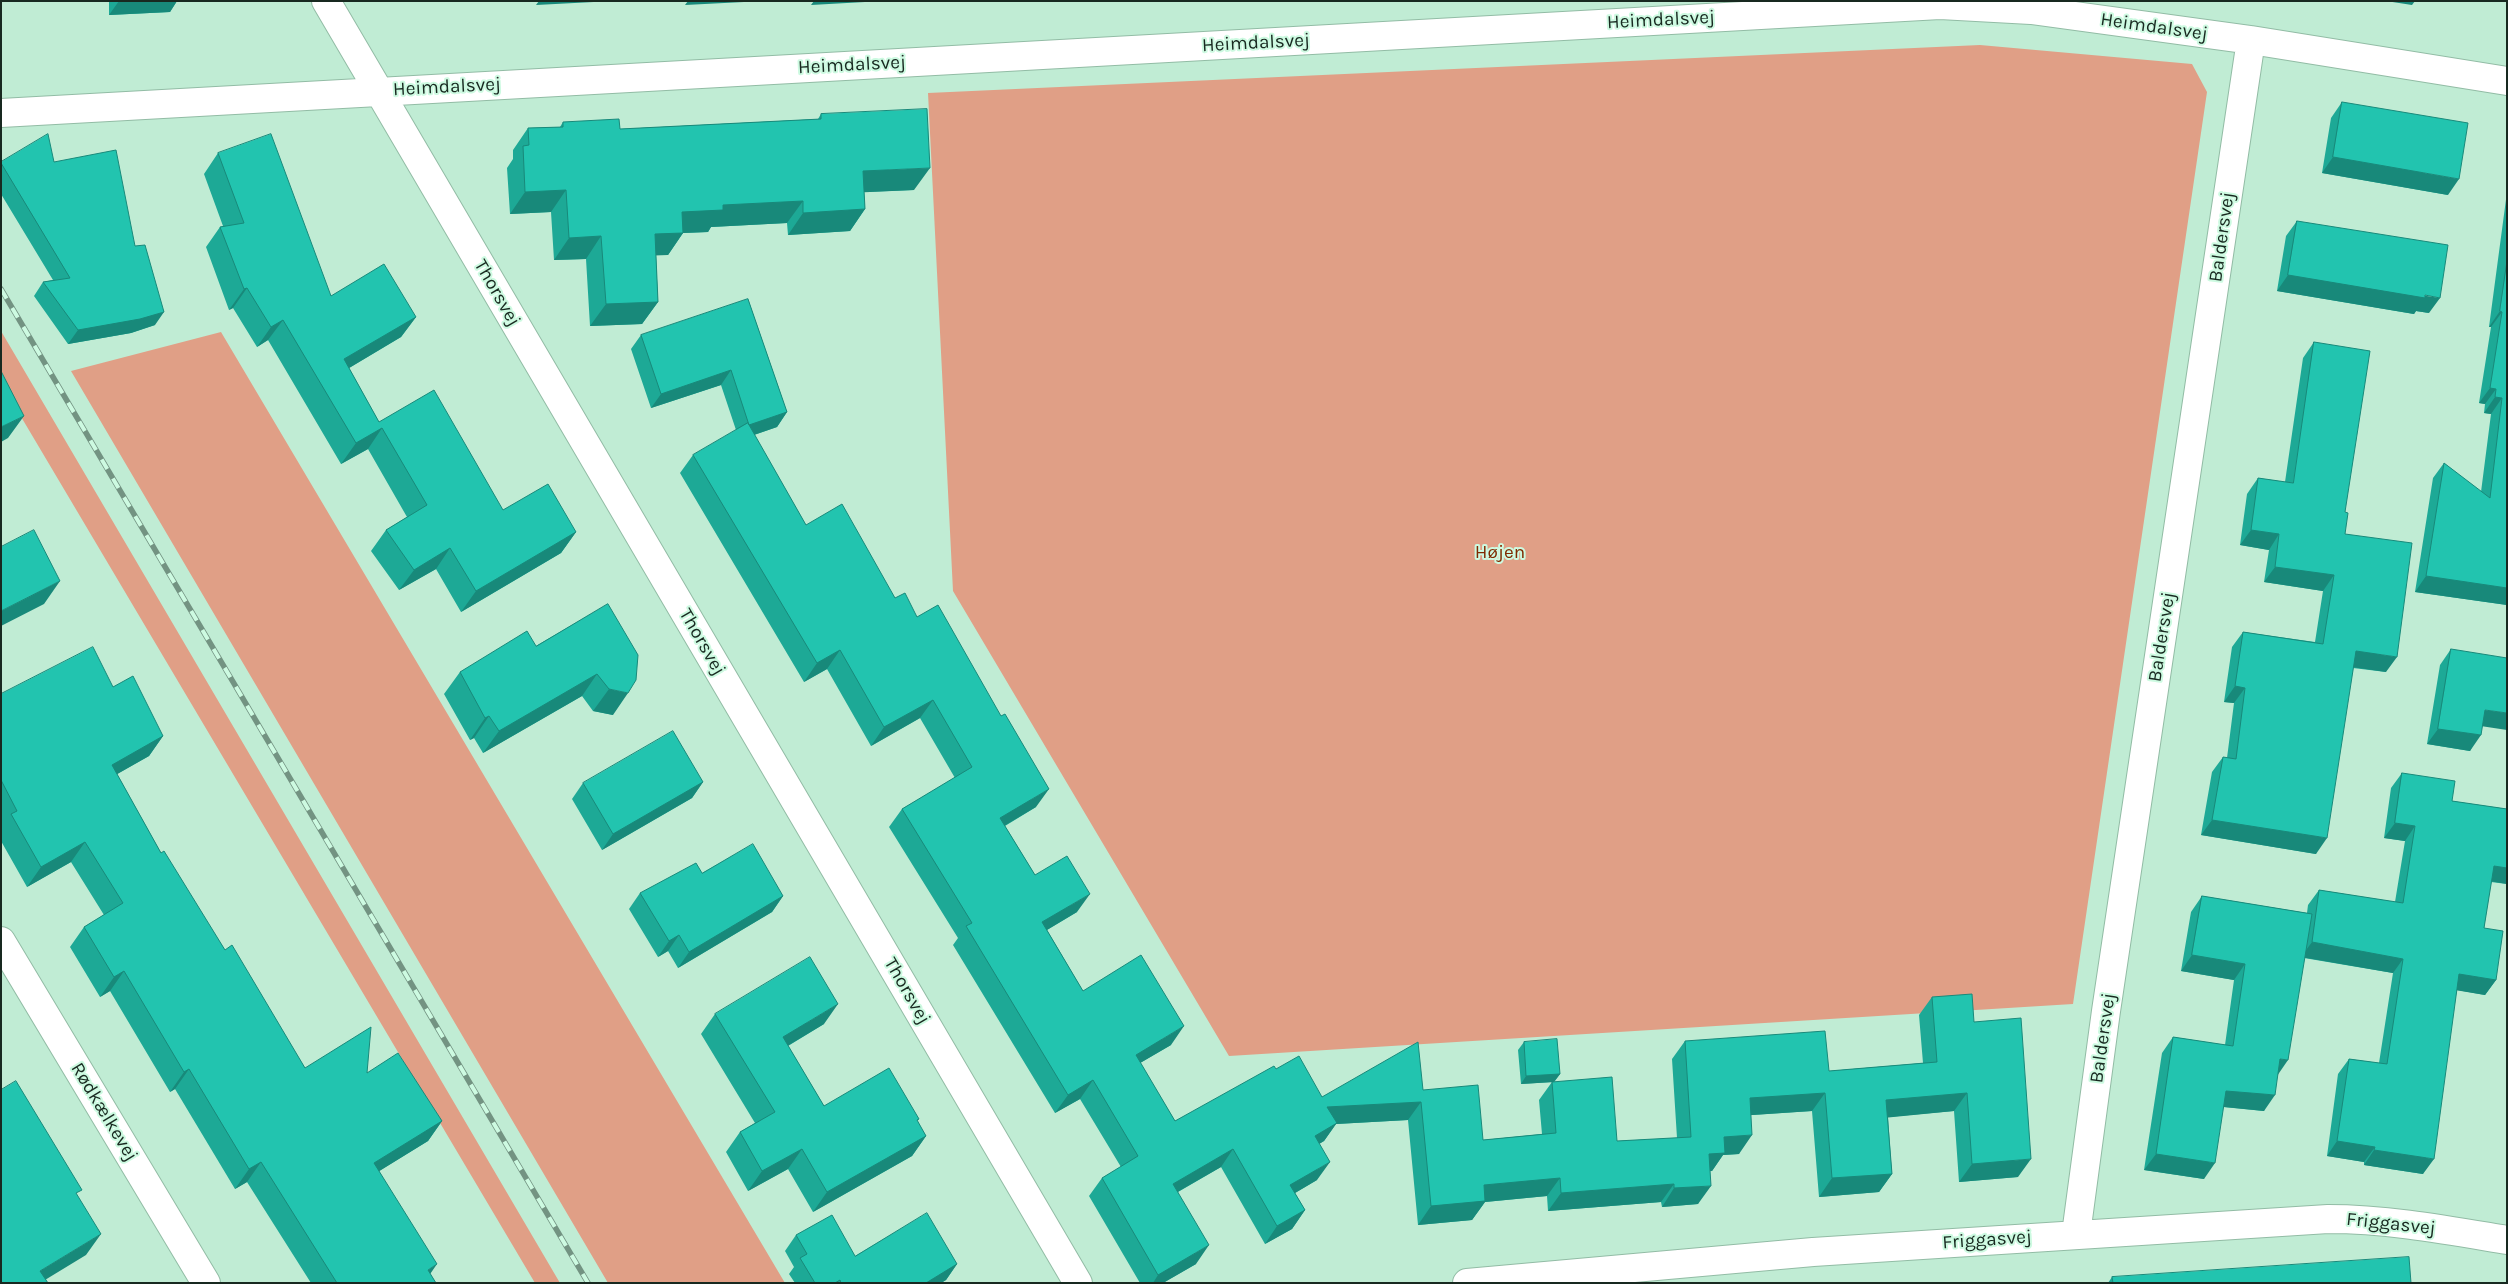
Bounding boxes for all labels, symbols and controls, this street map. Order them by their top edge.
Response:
street label: Heimdalsvej [1606,6,1716,34]
street label: Heimdalsvej [2099,8,2209,46]
street label: Heimdalsvej [1201,29,1311,57]
street label: Heimdalsvej [797,51,907,79]
street label: Heimdalsvej [392,73,502,101]
street label: Baldersvej [2204,190,2240,284]
street label: Thorsvej [469,255,525,331]
park label: Højen [1475,542,1525,564]
street label: Baldersvej [2144,590,2180,684]
street label: Thorsvej [674,604,730,680]
street label: Thorsvej [879,953,935,1029]
street label: Baldersvej [2085,991,2121,1085]
street label: Rødkælkevej [66,1059,142,1165]
street label: Friggasvej [2345,1208,2437,1240]
street label: Friggasvej [1941,1226,2033,1254]

